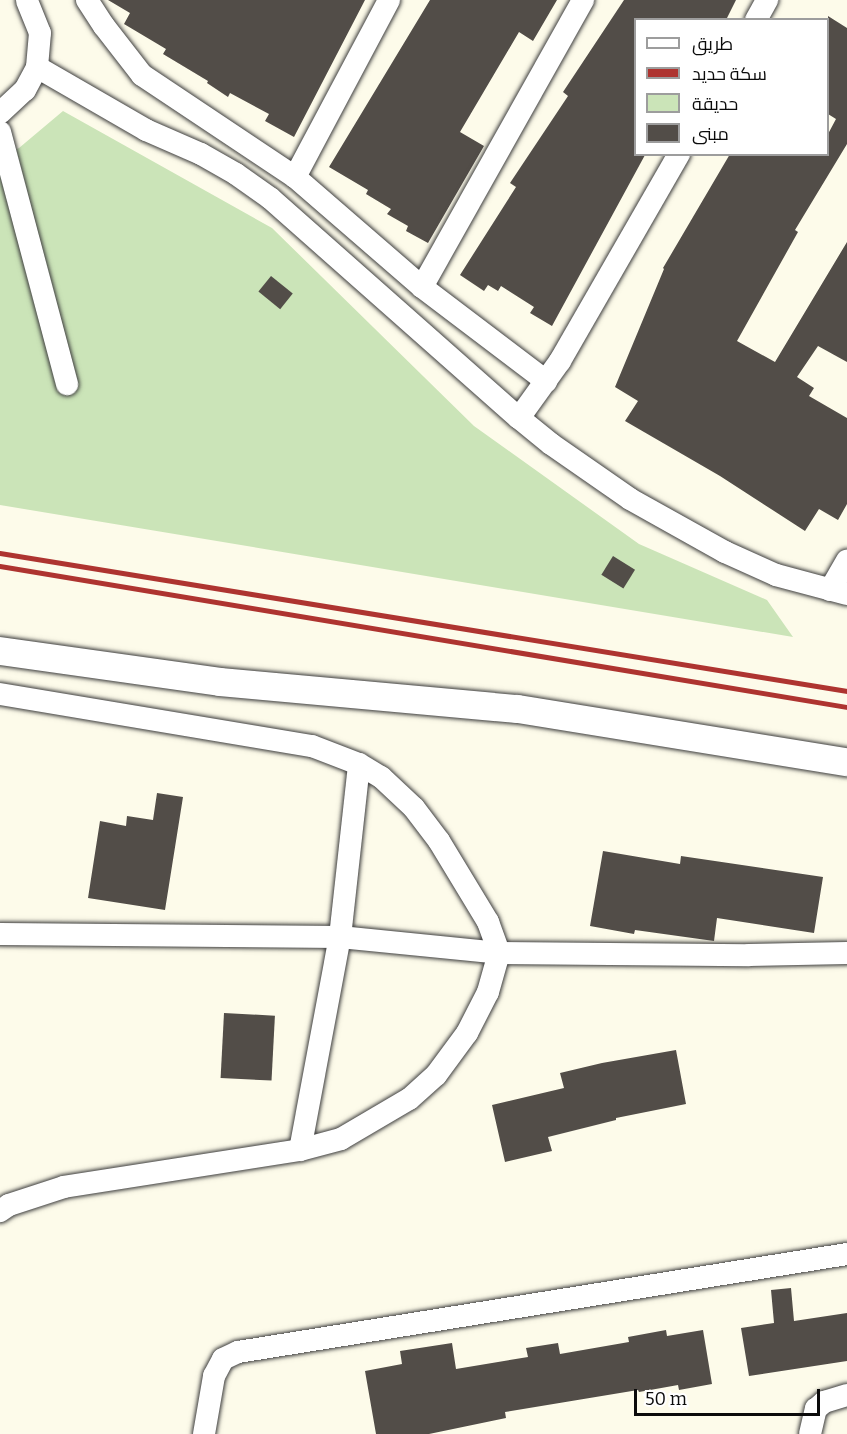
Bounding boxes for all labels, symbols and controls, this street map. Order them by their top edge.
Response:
legend [634,18,829,156]
text: طريق [692,33,733,55]
text: سكة حديد [692,63,767,85]
text: حديقة [692,93,738,115]
text: مبنى [692,123,729,145]
scale bar [637,1377,823,1415]
text: 50 m [645,1388,687,1410]

